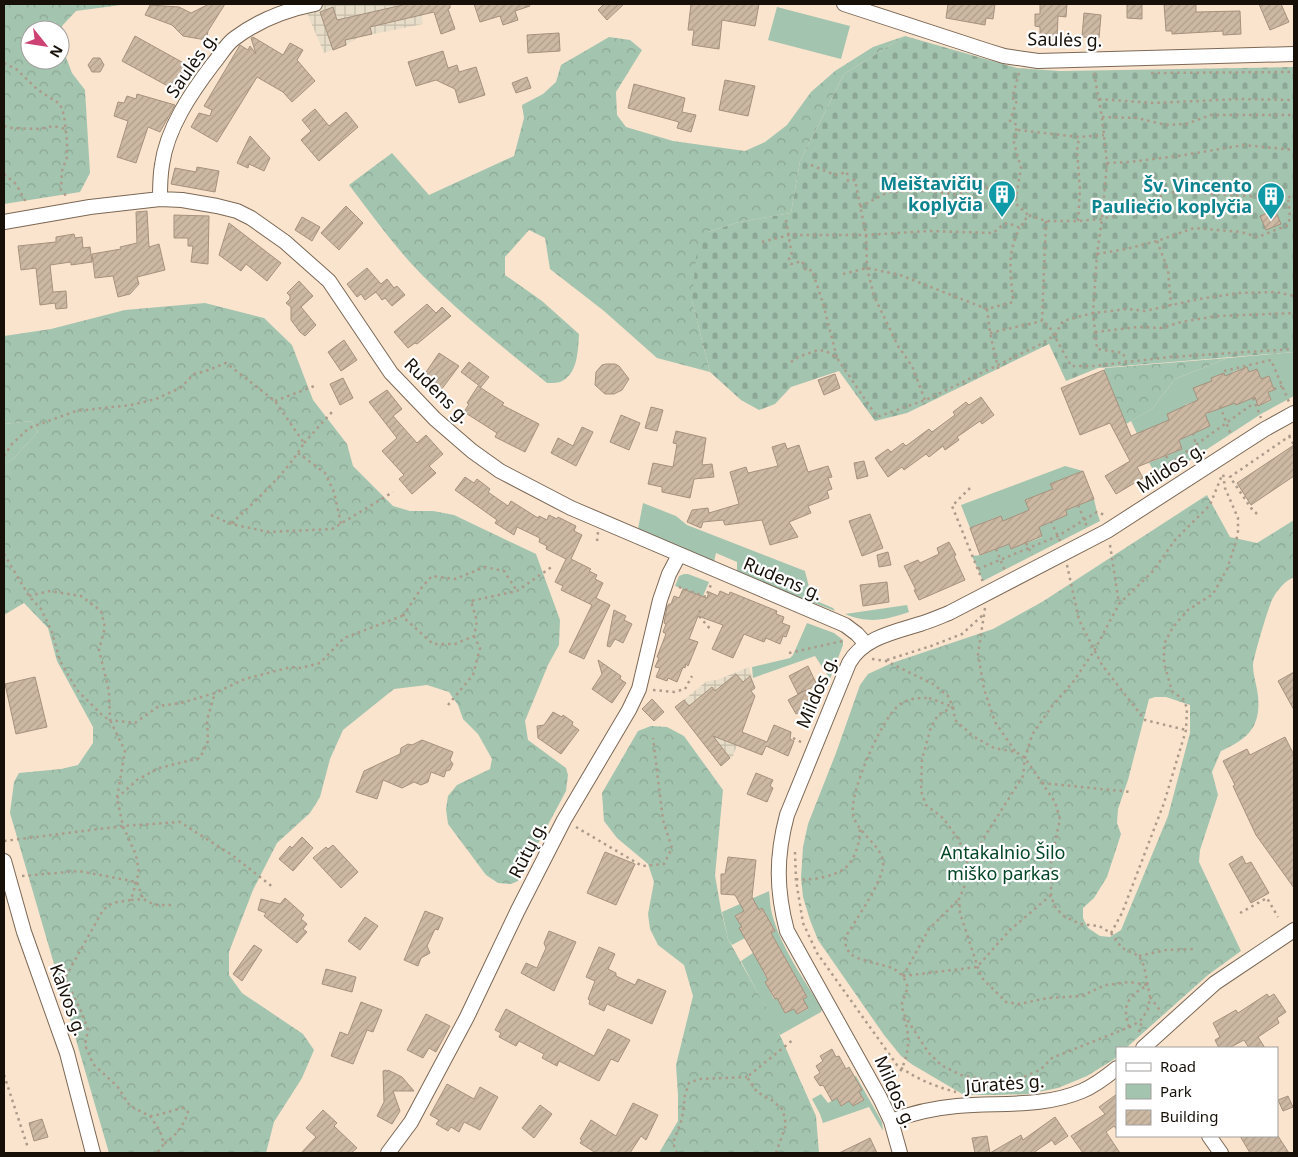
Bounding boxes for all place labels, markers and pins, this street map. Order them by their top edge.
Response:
place label: Meištavičių koplyčia [880,171,983,216]
place label: Šv. Vincento Pauliečio koplyčia [1091,173,1252,218]
building icon: Meištavičių koplyčia [987,179,1017,218]
building icon: Šv. Vincento Pauliečio koplyčia [1256,181,1286,220]

